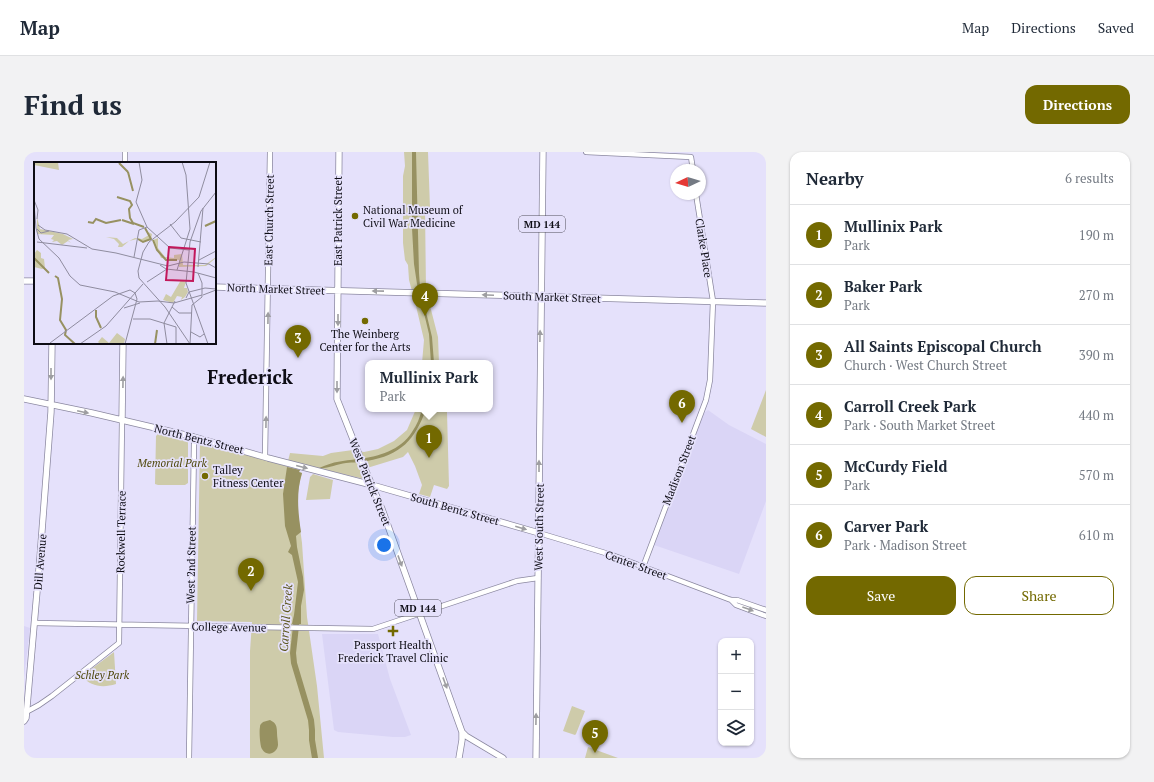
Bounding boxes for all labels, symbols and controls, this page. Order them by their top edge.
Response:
text: Map [20,15,60,40]
text: Map [962,18,989,37]
text: Directions [1011,18,1076,37]
text: Saved [1098,18,1134,37]
button: Directions [1025,85,1130,124]
text: Find us [24,86,122,123]
inset map [34,162,216,344]
north arrow [670,164,706,200]
text: Nearby [806,167,864,190]
text: 6 results [1065,169,1114,187]
street label: East Church Street [261,174,277,266]
street label: East Patrick Street [331,176,345,266]
place label: National Museum of Civil War Medicine [363,203,464,230]
marker: National Museum of Civil War Medicine [350,211,360,221]
road number: MD 144 [519,216,565,232]
text: Mullinix Park [844,216,942,236]
street label: Clarke Place [692,217,716,279]
text: 1 [815,226,823,244]
text: 190 m [1079,226,1114,244]
text: Park [844,236,870,254]
text: Baker Park [844,276,922,296]
street label: North Market Street [227,280,325,298]
pin: 4 [412,283,438,316]
text: 2 [815,286,823,304]
text: 270 m [1079,286,1114,304]
one-way arrow [371,288,384,294]
street label: South Market Street [503,288,601,306]
one-way arrow [481,292,494,298]
text: Park [844,296,870,314]
one-way arrow [265,311,271,324]
one-way arrow [334,314,341,326]
marker: The Weinberg Center for the Arts [360,316,370,326]
pin: 3 [285,325,311,358]
place label: The Weinberg Center for the Arts [319,327,411,354]
one-way arrow [537,330,544,342]
text: All Saints Episcopal Church [844,336,1042,356]
text: 3 [815,346,823,364]
text: 390 m [1079,346,1114,364]
text: Church · West Church Street [844,356,1007,374]
popup [365,360,493,412]
district label: Frederick [207,364,294,389]
text: Mullinix Park [380,367,478,387]
one-way arrow [48,368,55,380]
one-way arrow [119,376,126,388]
one-way arrow [334,381,340,394]
text: Park [380,387,406,405]
pin: 6 [669,390,695,423]
text: Carroll Creek Park [844,396,976,416]
text: 4 [815,406,823,424]
text: 440 m [1079,406,1114,424]
one-way arrow [77,409,89,415]
one-way arrow [263,415,269,428]
text: Park · South Market Street [844,416,995,434]
street label: North Bentz Street [153,421,245,457]
pin: 1 [416,425,442,458]
street label: Madison Street [659,433,699,507]
street label: West Patrick Street [346,436,394,528]
park label: Memorial Park [136,456,207,470]
text: McCurdy Field [844,456,947,476]
one-way arrow [536,459,542,472]
place label: Talley Fitness Center [213,463,284,490]
one-way arrow [296,464,308,470]
text: 5 [815,466,823,484]
text: 570 m [1079,466,1114,484]
marker: Talley Fitness Center [200,471,210,481]
text: Park [844,476,870,494]
street label: West South Street [531,483,547,571]
street label: Rockwell Terrace [113,490,129,573]
street label: South Bentz Street [409,490,501,528]
text: Carver Park [844,516,928,536]
one-way arrow [515,525,527,531]
street label: West 2nd Street [183,526,199,604]
text: 6 [815,526,823,544]
text: 610 m [1079,526,1114,544]
street label: Dill Avenue [31,533,49,591]
your location [374,535,394,555]
text: Park · Madison Street [844,536,967,554]
street label: Center Street [603,547,669,583]
one-way arrow [398,555,404,567]
pin: 2 [238,558,264,591]
button: Save [806,576,956,615]
button: Share [964,576,1114,615]
water label: Carroll Creek [276,583,295,652]
road number: MD 144 [395,600,441,616]
one-way arrow [742,607,754,613]
street label: College Avenue [191,619,267,635]
marker: Passport Health Frederick Travel Clinic [387,625,399,637]
place label: Passport Health Frederick Travel Clinic [338,638,448,665]
map controls [718,638,754,746]
button: + [718,638,754,674]
park label: Schley Park [75,668,130,682]
button: − [718,674,754,710]
one-way arrow [442,677,448,689]
button: layers [718,710,754,746]
one-way arrow [533,712,539,725]
pin: 5 [582,720,608,753]

